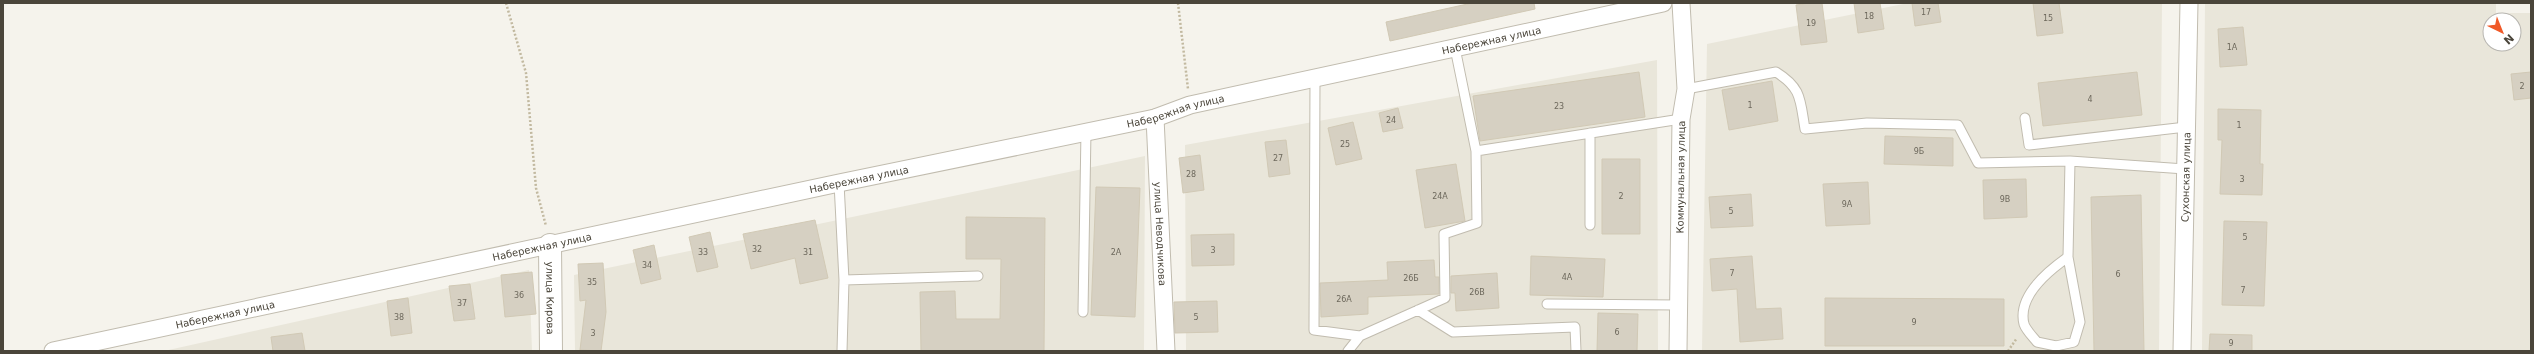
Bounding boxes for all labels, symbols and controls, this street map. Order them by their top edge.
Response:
house number: 17 [1921,8,1931,17]
house number: 18 [1864,12,1874,21]
north arrow [2482,12,2522,52]
house number: 15 [2043,14,2053,23]
house number: 19 [1806,19,1816,28]
street label: Набережная улица [1441,24,1542,57]
text: N [2501,31,2516,47]
house number: 1А [2227,43,2238,52]
house number: 2 [2519,82,2525,91]
street label: Набережная улица [1126,93,1225,130]
house number: 4 [2087,95,2093,104]
house number: 1 [1747,101,1753,110]
house number: 23 [1554,102,1564,111]
house number: 24 [1386,116,1396,125]
street label: Коммунальная улица [1675,120,1687,234]
house number: 1 [2236,121,2242,130]
street label: Сухонская улица [2180,132,2192,222]
house number: 25 [1340,140,1350,149]
house number: 9Б [1914,147,1924,156]
house number: 27 [1273,154,1283,163]
street label: Набережная улица [808,164,910,195]
house number: 28 [1186,170,1196,179]
house number: 3 [2239,175,2245,184]
street label: улица Неводчикова [1152,182,1168,286]
house number: 24А [1432,192,1448,201]
house number: 2 [1618,192,1624,201]
house number: 9В [2000,195,2010,204]
house number: 9А [1842,200,1853,209]
house number: 5 [1728,207,1734,216]
street label: Набережная улица [491,231,593,263]
house number: 5 [2242,233,2248,242]
house number: 32 [752,245,762,254]
house number: 3 [1210,246,1216,255]
house number: 33 [698,248,708,257]
house number: 31 [803,248,813,257]
house number: 2А [1111,248,1122,257]
street label: улица Кирова [544,261,556,335]
house number: 34 [642,261,652,270]
house number: 7 [1729,269,1735,278]
house number: 6 [2115,270,2121,279]
house number: 4А [1562,273,1573,282]
house number: 26Б [1403,274,1419,283]
house number: 35 [587,278,597,287]
house number: 7 [2240,286,2246,295]
house number: 26В [1469,288,1485,297]
house number: 36 [514,291,524,300]
house number: 26А [1336,295,1352,304]
street label: Набережная улица [175,299,276,331]
house number: 37 [457,299,467,308]
house number: 38 [394,313,404,322]
house number: 5 [1193,313,1199,322]
house number: 9 [1911,318,1917,327]
house number: 6 [1614,328,1620,337]
house number: 3 [590,329,596,338]
house number: 9 [2228,339,2234,348]

